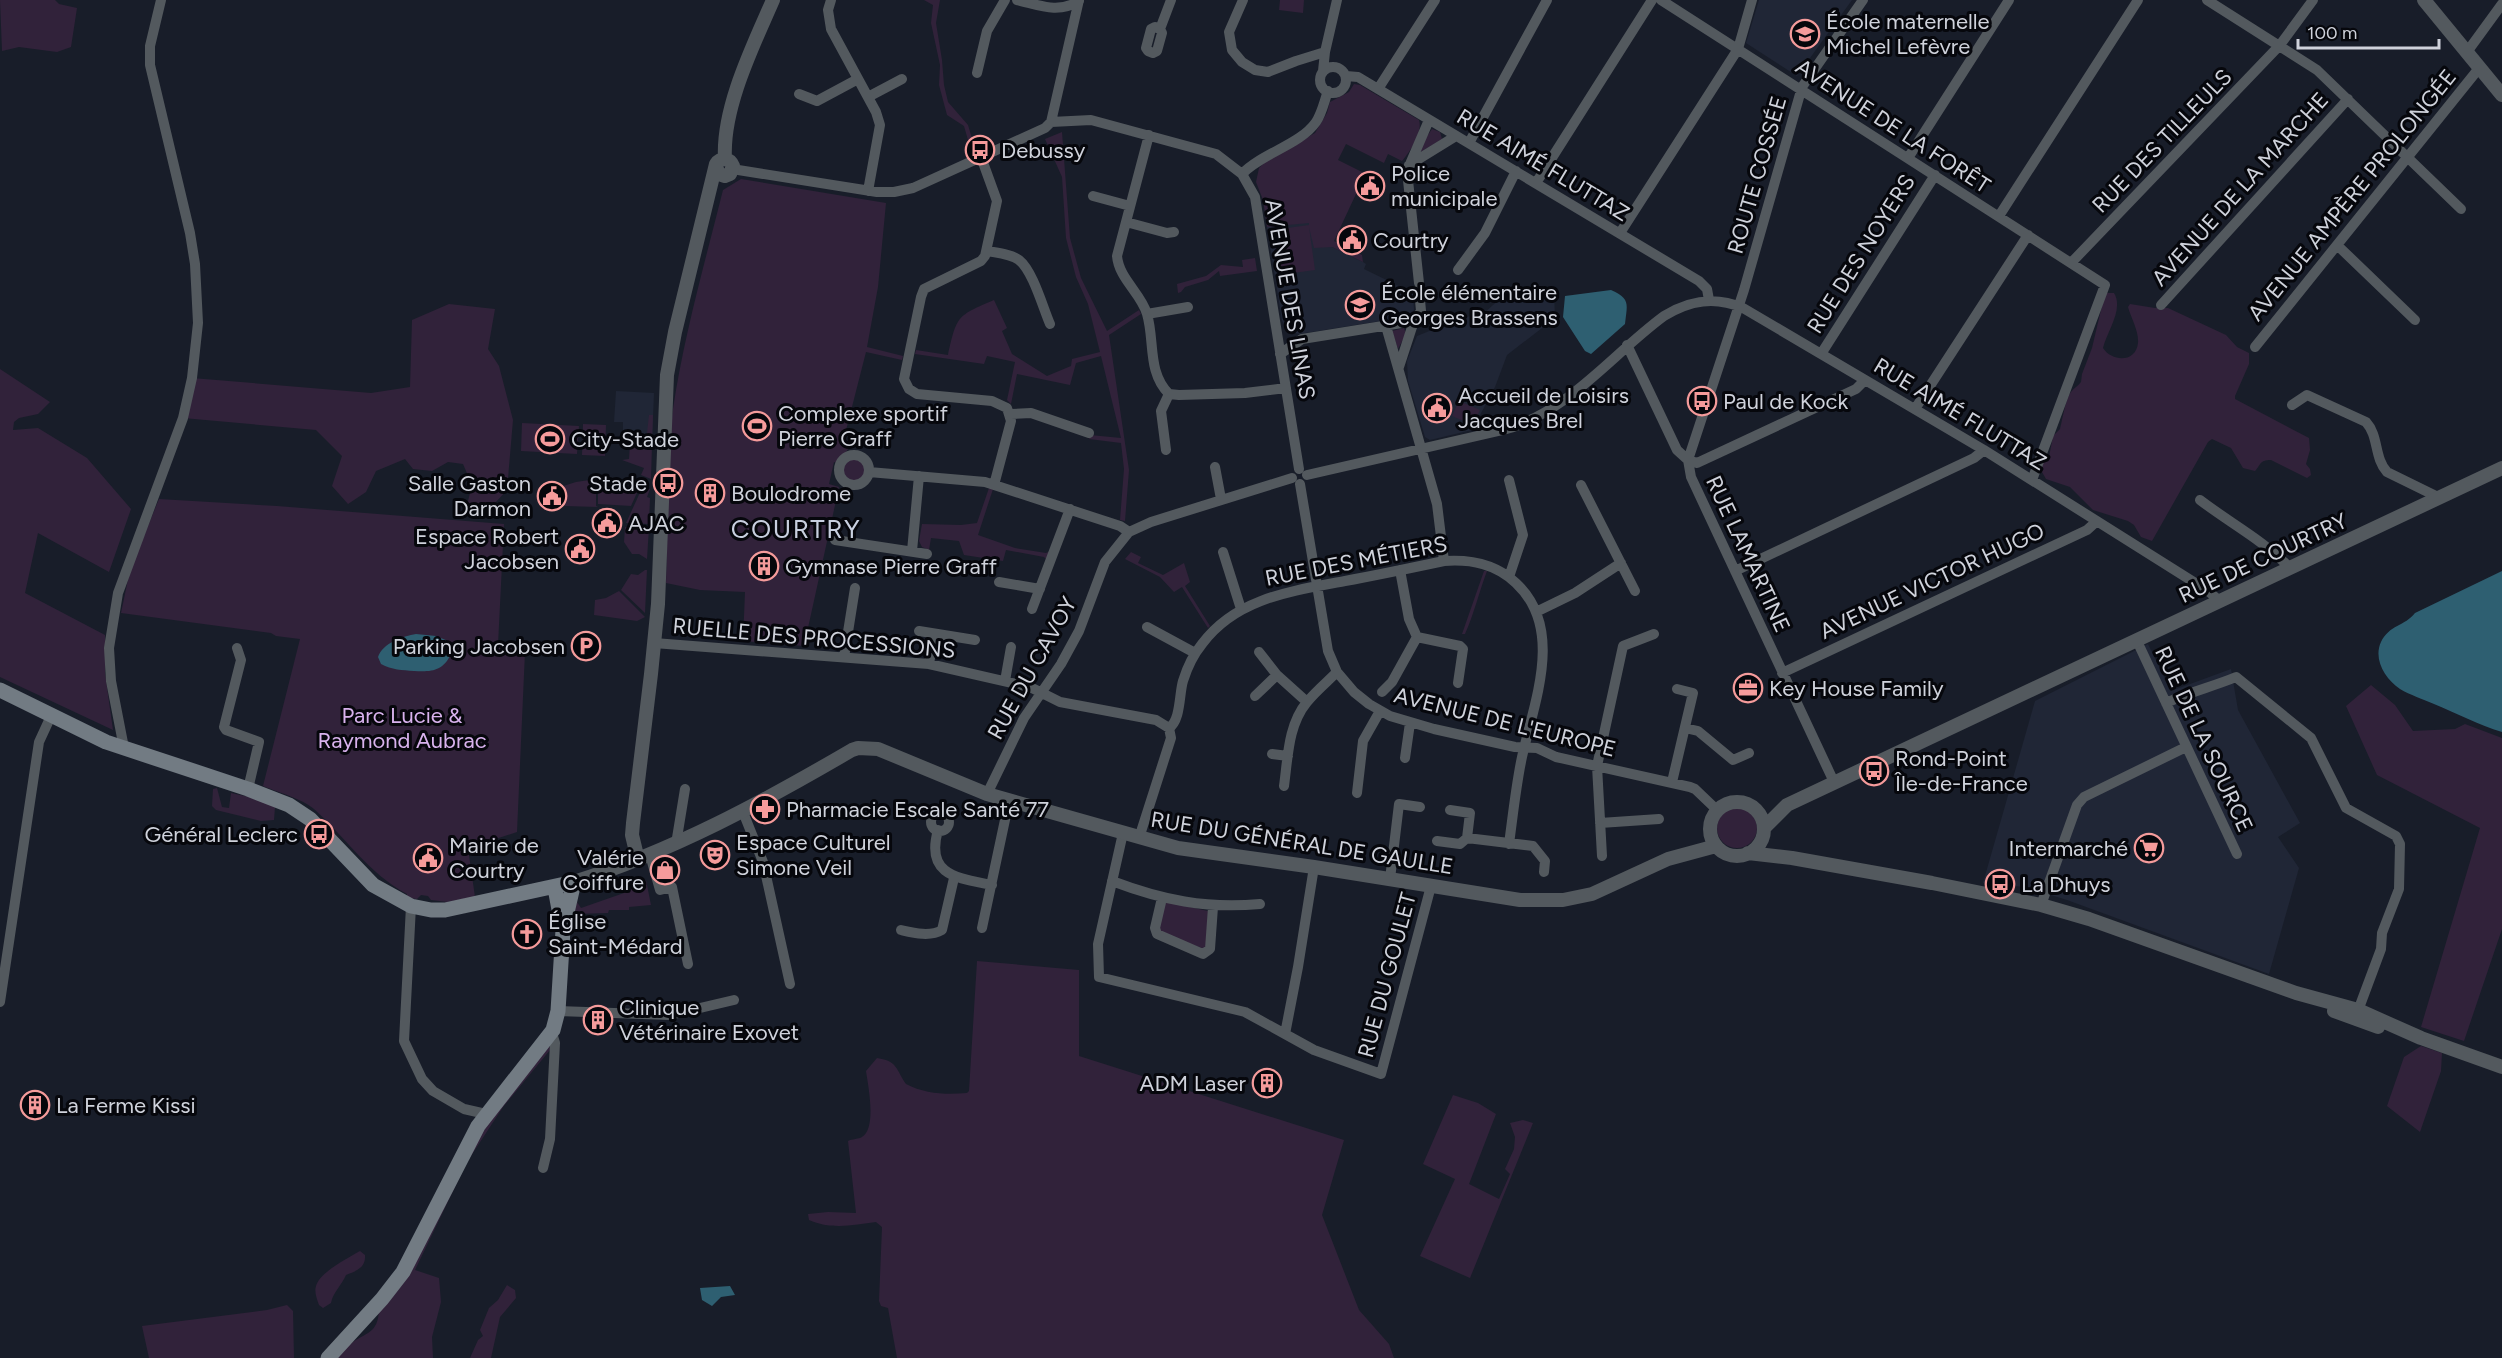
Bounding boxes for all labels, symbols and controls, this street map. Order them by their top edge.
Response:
place label: École maternelle Michel Lefèvre [1826,8,1990,60]
scale bar [2298,12,2439,50]
school or university icon: École maternelle Michel Lefèvre [1789,18,1821,50]
text: 100 m [2307,22,2357,44]
street label: AVENUE DE LA FORÊT [1791,53,1995,199]
street label: RUE DES TILLEULS [2087,63,2237,219]
street label: AVENUE AMPÈRE PROLONGÉE [2242,64,2462,326]
street label: AVENUE DE LA MARCHE [2146,87,2334,291]
street label: ROUTE COSSÉE [1722,93,1792,257]
street label: RUE AIMÉ FLUTTAZ [1452,103,1634,227]
bus stop icon: Debussy [964,134,996,166]
place label: Debussy [1001,137,1086,164]
place label: Police municipale [1391,160,1497,212]
public building icon: Police municipale [1354,170,1386,202]
street label: RUE DES NOYERS [1801,170,1921,338]
street label: AVENUE DES LINAS [1259,197,1321,401]
public building icon: Courtry [1336,224,1368,256]
place label: Courtry [1373,227,1449,254]
place label: École élémentaire Georges Brassens [1381,279,1558,331]
school or university icon: École élémentaire Georges Brassens [1344,289,1376,321]
street label: RUE AIMÉ FLUTTAZ [1869,352,2051,476]
place label: Accueil de Loisirs Jacques Brel [1458,382,1629,434]
bus stop icon: Paul de Kock [1686,385,1718,417]
place label: Paul de Kock [1723,388,1849,415]
public building icon: Accueil de Loisirs Jacques Brel [1421,392,1453,424]
place label: Complexe sportif Pierre Graff [778,400,949,452]
sports icon: Complexe sportif Pierre Graff [741,410,773,442]
sports icon: City-Stade [534,423,566,455]
place label: City-Stade [571,426,679,453]
bus stop icon: Stade [652,467,684,499]
place label: Salle Gaston Darmon [408,470,531,522]
place label: Stade [589,470,647,497]
street label: RUE LAMARTINE [1700,471,1796,637]
building icon: Boulodrome [694,477,726,509]
public building icon: Salle Gaston Darmon [536,480,568,512]
place label: Boulodrome [731,480,851,507]
public building icon: AJAC [591,507,623,539]
street label: RUE DE COURTRY [2174,507,2352,609]
place label: AJAC [628,510,685,537]
district label: COURTRY [731,513,861,545]
street label: AVENUE VICTOR HUGO [1815,517,2049,645]
place label: Espace Robert Jacobsen [415,523,559,575]
street label: RUE DES MÉTIERS [1263,530,1449,592]
public building icon: Espace Robert Jacobsen [564,533,596,565]
building icon: Gymnase Pierre Graff [748,550,780,582]
place label: Gymnase Pierre Graff [785,553,998,580]
street label: RUE DU CAVOY [982,591,1083,744]
street label: RUELLE DES PROCESSIONS [671,612,957,664]
parking icon: Parking Jacobsen [570,630,602,662]
place label: Parking Jacobsen [393,633,565,660]
street label: RUE DE LA SOURCE [2149,642,2259,836]
office icon: Key House Family [1732,672,1764,704]
place label: Key House Family [1769,675,1944,702]
street label: AVENUE DE L'EUROPE [1391,681,1619,763]
park label: Parc Lucie & Raymond Aubrac [317,702,487,754]
place label: Rond-Point Île-de-France [1894,745,2028,797]
bus stop icon: Rond-Point Île-de-France [1858,755,1890,787]
pharmacy icon: Pharmacie Escale Santé 77 [749,793,781,825]
place label: Pharmacie Escale Santé 77 [786,796,1049,823]
street label: RUE DU GÉNÉRAL DE GAULLE [1149,806,1455,880]
bus stop icon: Général Leclerc [303,818,335,850]
place label: Général Leclerc [144,821,298,848]
place label: Espace Culturel Simone Veil [736,829,891,881]
place label: Mairie de Courtry [449,832,539,884]
supermarket icon: Intermarché [2133,832,2165,864]
place label: Intermarché [2008,835,2128,862]
theatre icon: Espace Culturel Simone Veil [699,839,731,871]
public building icon: Mairie de Courtry [412,842,444,874]
place label: Valérie Coiffure [562,844,644,896]
shop icon: Valérie Coiffure [649,854,681,886]
bus stop icon: La Dhuys [1984,868,2016,900]
place label: La Dhuys [2021,871,2111,898]
street label: RUE DU GOULET [1352,889,1422,1061]
place label: Église Saint-Médard [548,908,683,960]
church icon: Église Saint-Médard [511,918,543,950]
place label: Clinique Vétérinaire Exovet [619,994,799,1046]
building icon: Clinique Vétérinaire Exovet [582,1004,614,1036]
building icon: ADM Laser [1251,1067,1283,1099]
place label: ADM Laser [1140,1070,1247,1097]
building icon: La Ferme Kissi [19,1089,51,1121]
place label: La Ferme Kissi [56,1092,196,1119]

